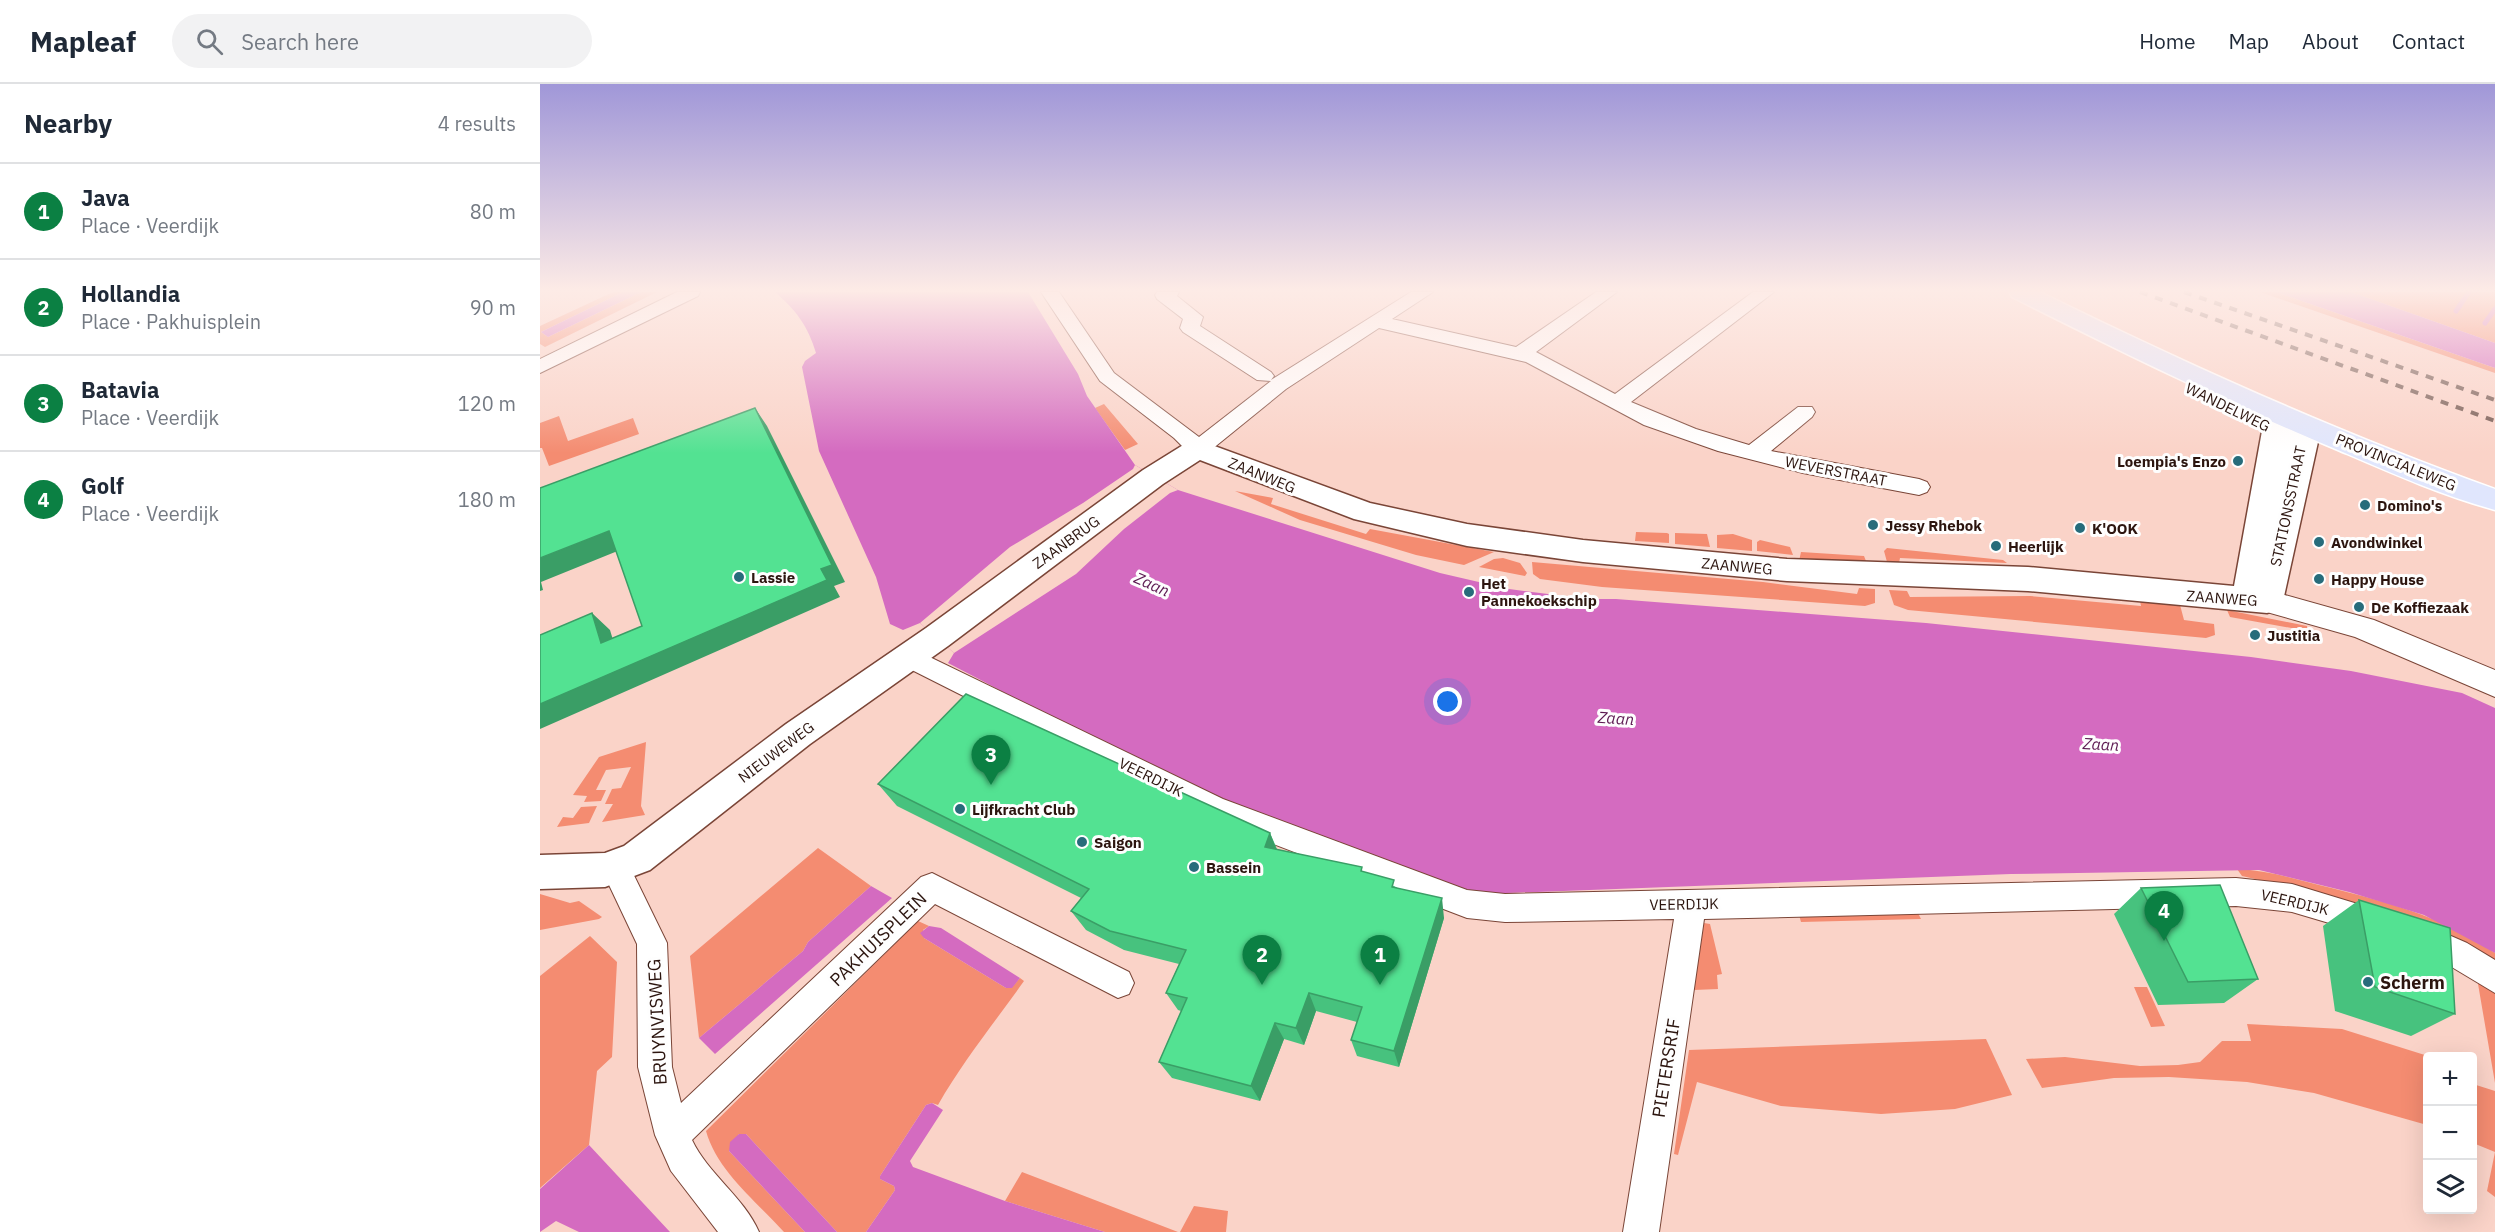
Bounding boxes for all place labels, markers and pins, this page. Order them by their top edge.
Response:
place label: Loempia's Enzo [2117,452,2226,471]
marker: Loempia's Enzo [2231,454,2245,468]
place label: Domino's [2377,496,2443,515]
marker: Domino's [2358,498,2372,512]
place label: Jessy Rhebok [1885,516,1982,535]
marker: Jessy Rhebok [1866,518,1880,532]
place label: K'OOK [2092,519,2139,538]
marker: K'OOK [2073,521,2087,535]
place label: Avondwinkel [2331,533,2423,552]
marker: Avondwinkel [2312,535,2326,549]
place label: Heerlijk [2008,537,2064,556]
marker: Heerlijk [1989,539,2003,553]
place label: Lassie [751,568,795,587]
marker: Lassie [732,570,746,584]
place label: Happy House [2331,570,2424,589]
marker: Happy House [2312,572,2326,586]
place label: Het Pannekoekschip [1481,574,1597,610]
marker: Het Pannekoekschip [1462,585,1476,599]
place label: De Koffiezaak [2371,598,2469,617]
marker: De Koffiezaak [2352,600,2366,614]
place label: Justitia [2267,626,2321,645]
marker: Justitia [2248,628,2262,642]
pin: 3 [972,736,1010,785]
place label: Lijfkracht Club [972,800,1075,819]
marker: Lijfkracht Club [953,802,967,816]
place label: Saigon [1094,833,1142,852]
marker: Saigon [1075,835,1089,849]
place label: Bassein [1206,858,1261,877]
marker: Bassein [1187,860,1201,874]
pin: 4 [2144,892,2184,941]
pin: 2 [1242,936,1282,985]
pin: 1 [1360,936,1400,985]
place label: Scherm [2380,971,2445,994]
marker: Scherm [2361,975,2375,989]

